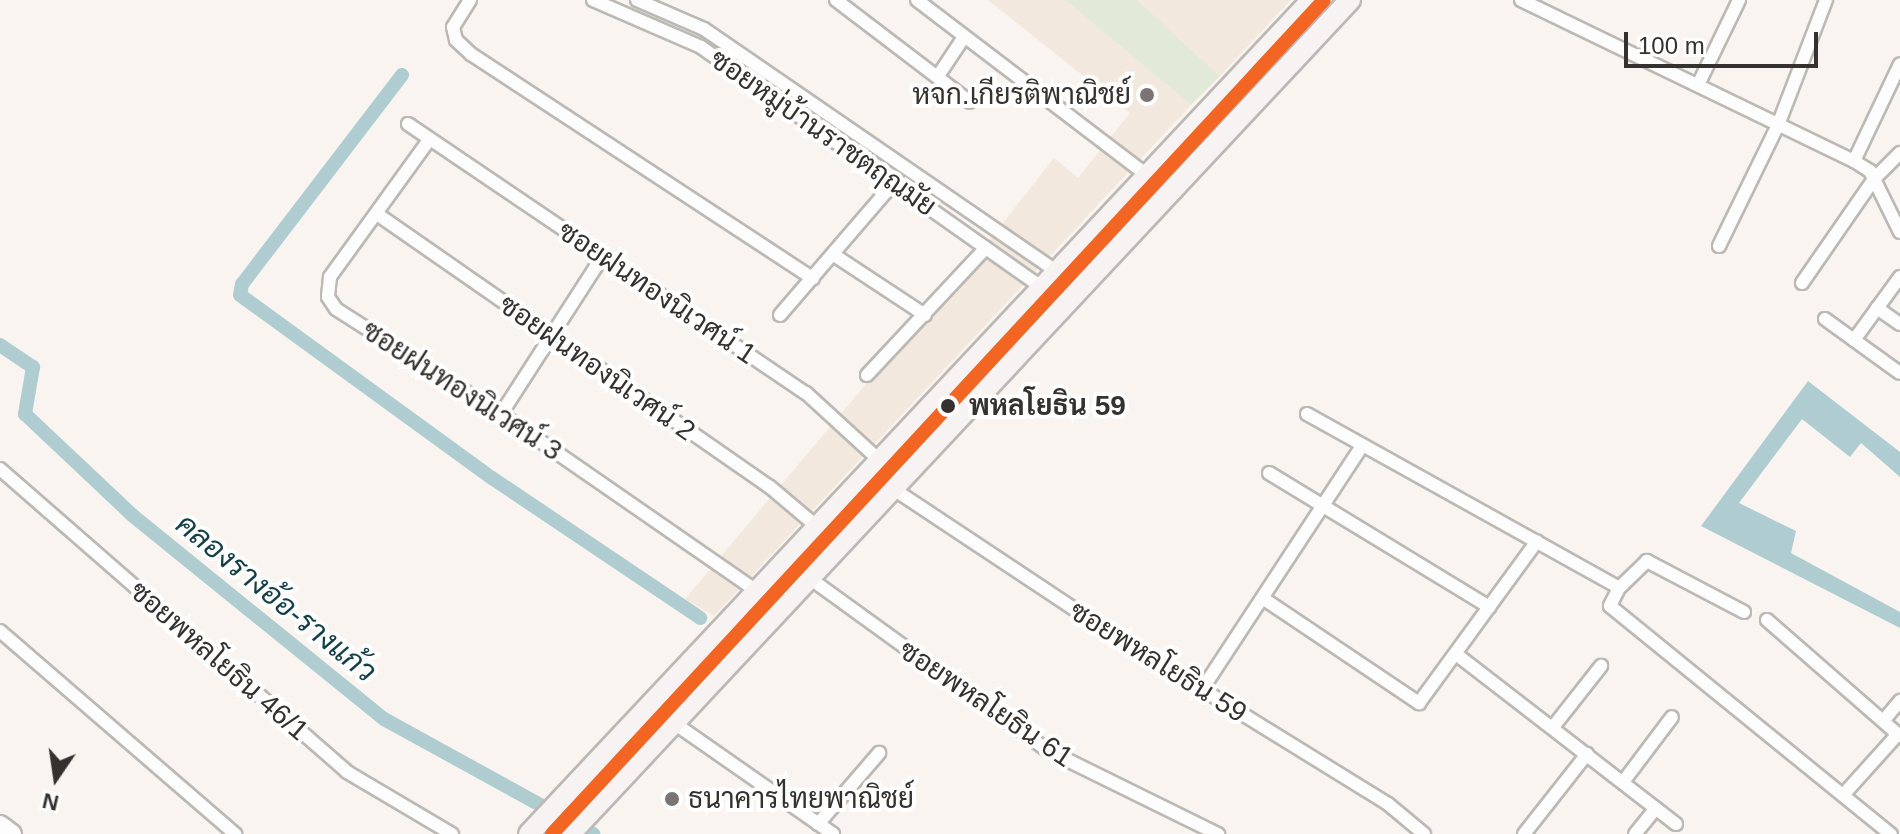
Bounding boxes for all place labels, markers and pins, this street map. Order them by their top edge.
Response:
place label: หจก.เกียรติพาณิชย์ [912,78,1131,112]
marker: หจก.เกียรติพาณิชย์ [1138,86,1156,104]
place label: พหลโยธิน 59 [969,389,1126,423]
marker: พหลโยธิน 59 [934,392,962,420]
place label: ธนาคารไทยพาณิชย์ [688,782,914,816]
marker: ธนาคารไทยพาณิชย์ [663,790,681,808]

